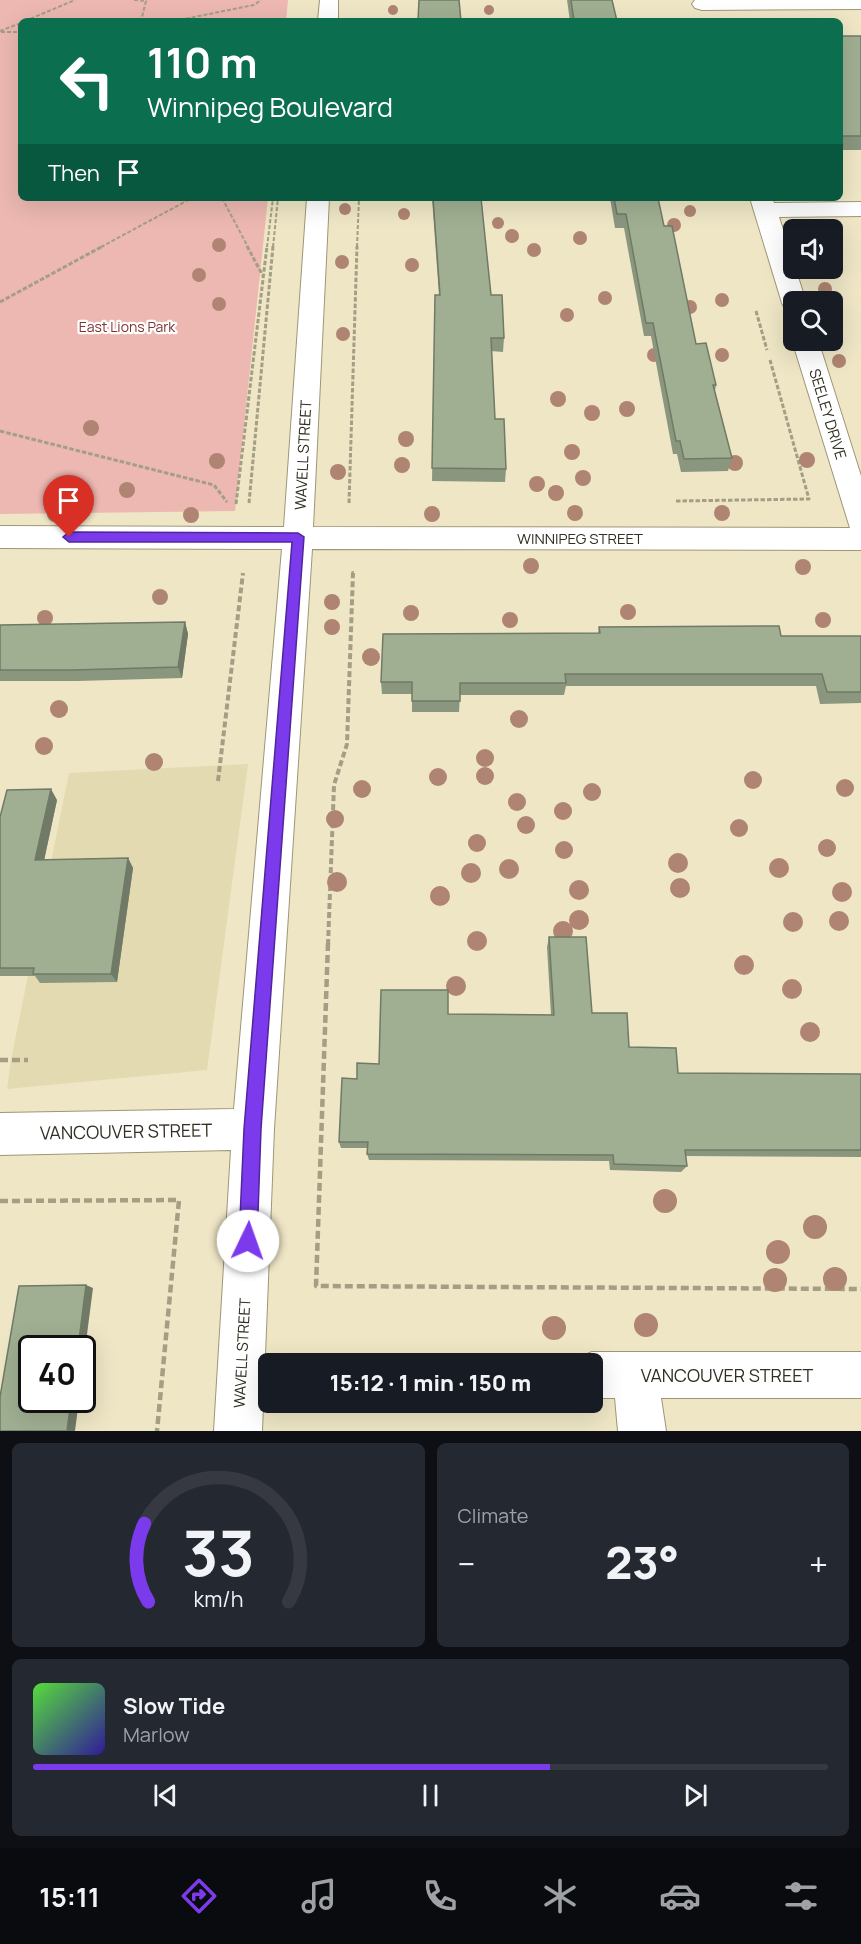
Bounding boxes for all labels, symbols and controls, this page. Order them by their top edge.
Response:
text: 110 m [147,33,258,91]
icon: left [48,42,126,120]
text: Winnipeg Boulevard [147,88,393,125]
icon: arrive [112,156,145,189]
text: Then [48,158,100,188]
map controls [783,219,843,351]
button: sound [783,219,843,279]
button: search [783,291,843,351]
park label: East Lions Park [79,317,176,336]
street label: SEELEY DRIVE [804,366,852,462]
street label: WAVELL STREET [290,399,316,511]
pin [43,475,94,537]
icon: arrive [52,484,85,517]
street label: WINNIPEG STREET [517,528,643,549]
street label: VANCOUVER STREET [40,1117,213,1145]
position arrow [216,1209,280,1273]
street label: WAVELL STREET [229,1297,255,1409]
speed limit sign: 40 [18,1335,96,1413]
street label: VANCOUVER STREET [641,1363,813,1387]
text: 15:12 · 1 min · 150 m [330,1368,531,1398]
text: Climate [458,1502,529,1529]
text: 33 [182,1509,255,1595]
text: 23° [605,1531,679,1593]
text: − [458,1541,475,1586]
text: + [809,1541,828,1586]
text: km/h [193,1584,243,1613]
text: Slow Tide [123,1691,225,1721]
text: Marlow [123,1721,190,1748]
icon: previous [149,1779,182,1812]
icon: pause [414,1779,447,1812]
icon: next [679,1779,712,1812]
icon: directions [178,1875,220,1917]
icon: music [298,1875,340,1917]
icon: phone [419,1875,461,1917]
icon: climate [539,1875,581,1917]
icon: car [659,1875,701,1917]
icon: filters [780,1875,822,1917]
text: 15:11 [39,1878,100,1915]

